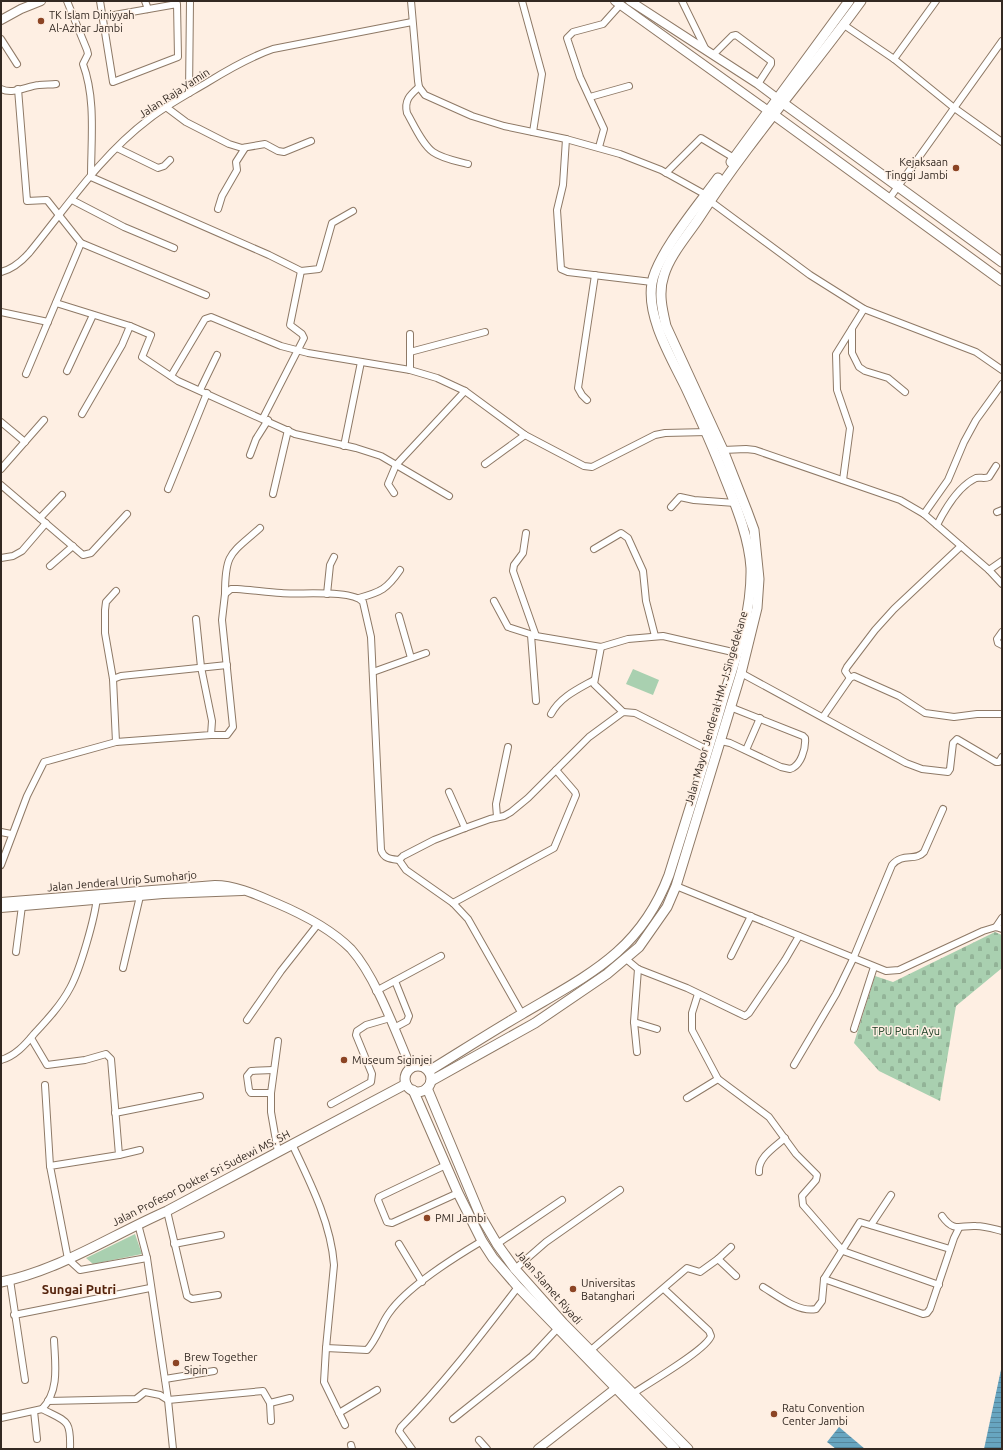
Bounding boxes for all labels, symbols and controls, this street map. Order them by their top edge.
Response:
place label: TK Islam Diniyyah Al-Azhar Jambi [49,9,135,34]
marker: TK Islam Diniyyah Al-Azhar Jambi [36,16,46,26]
street label: Jalan Raja Yamin [136,66,212,120]
place label: Kejaksaan Tinggi Jambi [885,156,948,181]
marker: Kejaksaan Tinggi Jambi [951,163,961,173]
street label: Jalan Mayor Jenderal HM. J.Singedekane [682,610,750,806]
street label: Jalan Jenderal Urip Sumoharjo [47,868,197,894]
park label: TPU Putri Ayu [872,1025,940,1037]
place label: Museum Siginjei [352,1054,432,1066]
marker: Museum Siginjei [339,1055,349,1065]
street label: Jalan Profesor Dokter Sri Sudewi MS. SH [110,1128,292,1228]
place label: PMI Jambi [435,1212,486,1224]
marker: PMI Jambi [422,1213,432,1223]
street label: Jalan Slamet Riyadi [513,1247,585,1327]
place label: Universitas Batanghari [581,1277,635,1302]
district label: Sungai Putri [42,1282,116,1296]
marker: Universitas Batanghari [568,1284,578,1294]
place label: Brew Together Sipin [184,1351,258,1376]
marker: Brew Together Sipin [171,1358,181,1368]
place label: Ratu Convention Center Jambi [782,1402,864,1427]
marker: Ratu Convention Center Jambi [769,1409,779,1419]

